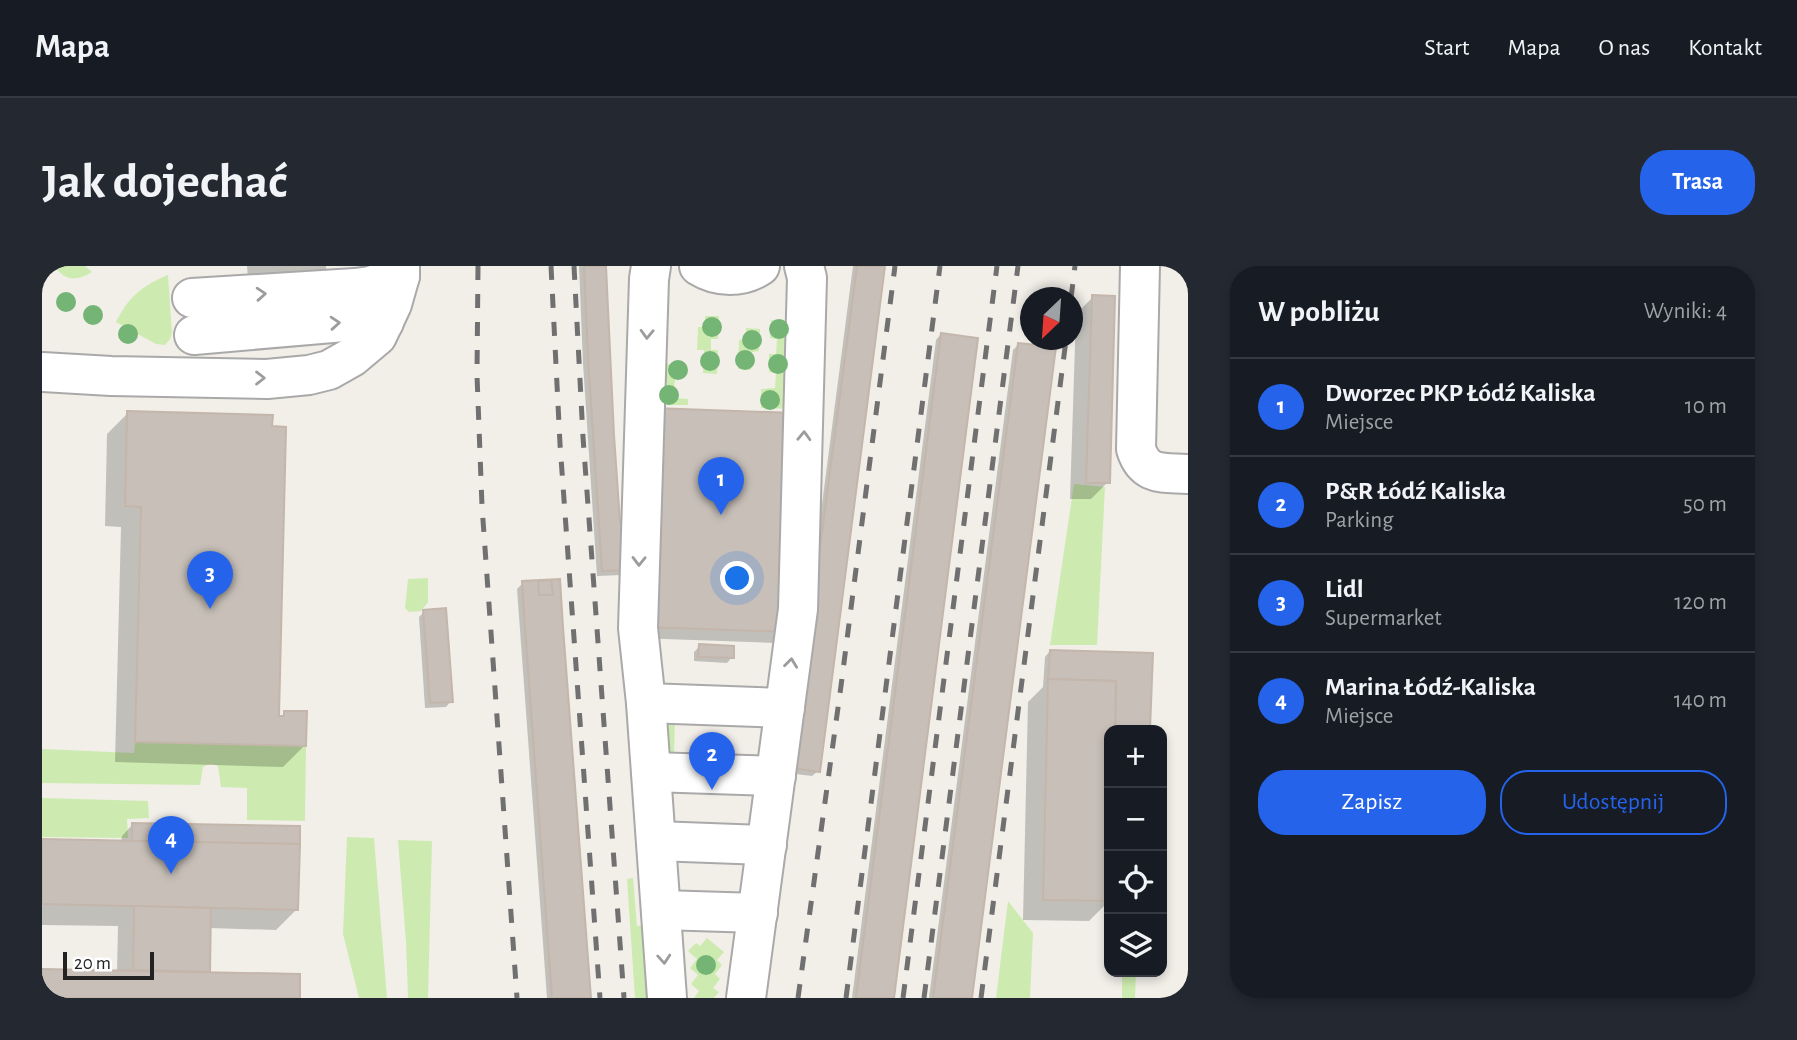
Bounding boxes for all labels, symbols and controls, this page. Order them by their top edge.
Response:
text: Mapa [35,31,110,64]
text: Start [1424,36,1469,60]
text: Mapa [1507,36,1561,60]
text: O nas [1599,36,1650,60]
text: Kontakt [1688,36,1762,60]
button: Trasa [1640,150,1755,215]
text: Jak dojechać [42,158,287,207]
one-way arrow [255,286,266,301]
north arrow [1020,287,1083,350]
text: W pobliżu [1258,297,1380,327]
text: Wyniki: 4 [1644,300,1727,323]
one-way arrow [330,316,341,331]
one-way arrow [640,329,655,340]
one-way arrow [256,370,266,386]
text: Dworzec PKP Łódź Kaliska [1325,380,1596,406]
text: 1 [1277,395,1285,418]
text: 10 m [1685,395,1727,418]
text: Miejsce [1325,411,1393,434]
one-way arrow [796,430,811,441]
pin: 1 [698,457,744,515]
text: P&R Łódź Kaliska [1325,478,1506,504]
text: 2 [1276,493,1286,516]
text: 50 m [1683,493,1727,516]
text: Parking [1325,509,1393,532]
pin: 3 [187,551,233,609]
one-way arrow [632,556,647,567]
your location [720,561,754,595]
text: Lidl [1325,576,1364,602]
text: 3 [1276,591,1286,614]
text: 120 m [1674,591,1727,614]
text: Supermarket [1325,607,1442,630]
one-way arrow [783,657,798,669]
text: Marina Łódź-Kaliska [1325,674,1536,700]
text: 4 [1275,689,1287,712]
text: 140 m [1674,689,1727,712]
text: Miejsce [1325,705,1393,728]
map controls [1104,725,1167,977]
button: + [1104,725,1167,788]
pin: 2 [689,732,735,790]
button: Zapisz [1258,770,1486,835]
button: Udostępnij [1500,770,1727,835]
button: − [1104,788,1167,851]
pin: 4 [148,816,194,874]
button: locate [1104,851,1167,914]
button: layers [1104,914,1167,977]
scale bar [63,949,154,981]
text: 20 m [74,954,111,973]
one-way arrow [656,954,671,965]

